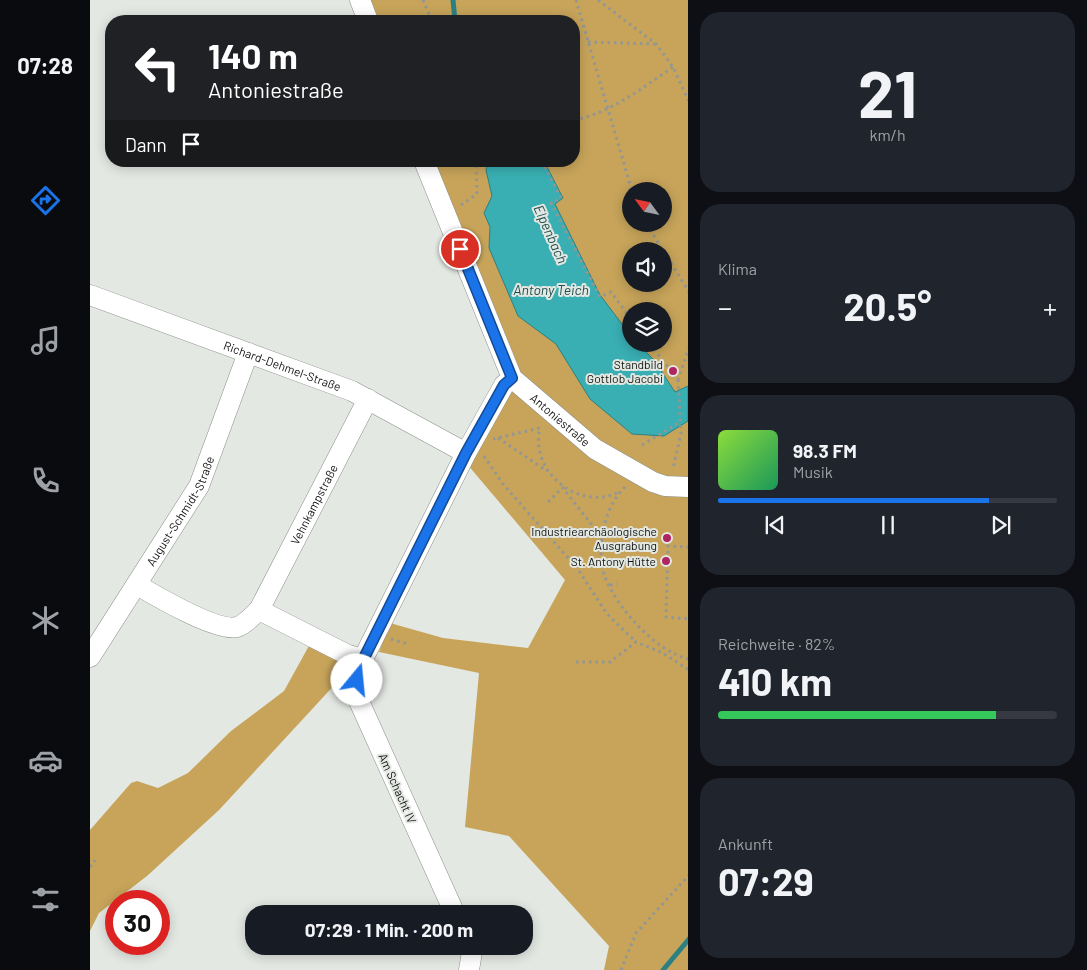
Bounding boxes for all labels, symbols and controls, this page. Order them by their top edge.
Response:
text: 140 m [208,34,298,76]
icon: left [125,35,190,100]
text: 07:28 [17,52,73,78]
text: 21 [858,53,917,131]
text: Antoniestraße [208,76,344,102]
text: km/h [869,125,906,144]
icon: arrive [177,130,205,158]
text: Dann [125,133,167,156]
north arrow [622,182,672,232]
map controls [622,182,672,352]
icon: directions [28,183,63,218]
water label: Elpenbach [531,202,571,266]
pin [439,228,481,270]
icon: arrive [446,235,474,263]
button: sound [622,242,672,292]
text: Klima [718,259,757,278]
water label: Antony Teich [513,281,589,298]
text: 20.5° [844,283,931,329]
text: − [718,290,732,324]
text: + [1043,290,1057,324]
button: layers [622,302,672,352]
icon: music [28,323,63,358]
street label: Richard-Dehmel-Straße [222,338,343,393]
place label: Standbild Gottlob Jacobi [587,357,663,385]
marker: Standbild Gottlob Jacobi [667,365,679,377]
street label: Antoniestraße [528,390,593,449]
text: 98.3 FM [793,439,857,462]
street label: August-Schmidt-Straße [143,454,216,568]
street label: Vehnkampstraße [287,462,340,547]
text: Musik [793,462,833,481]
icon: phone [28,463,63,498]
icon: previous [761,511,789,539]
icon: pause [874,511,902,539]
icon: next [987,511,1015,539]
place label: Industriearchäologische Ausgrabung [531,524,657,552]
marker: Industriearchäologische Ausgrabung [661,532,673,544]
place label: St. Antony Hütte [571,554,656,568]
marker: St. Antony Hütte [660,555,672,567]
icon: climate [28,603,63,638]
text: Reichweite · 82% [718,634,835,653]
position arrow [330,653,382,705]
text: 410 km [718,658,832,704]
icon: car [28,743,63,778]
street label: Am Schacht IV [376,751,420,825]
text: Ankunft [718,834,773,853]
text: 07:29 [718,858,814,904]
icon: filters [28,882,63,917]
speed limit sign: 30 [105,890,170,955]
text: 07:29 · 1 Min. · 200 m [305,918,473,941]

